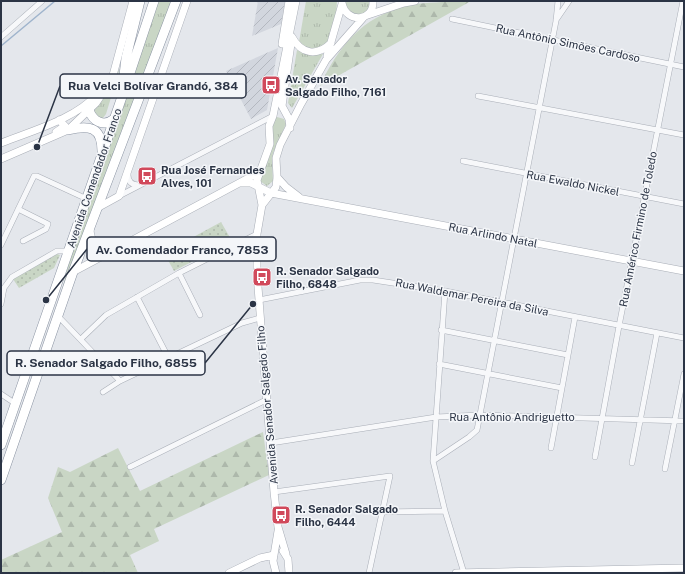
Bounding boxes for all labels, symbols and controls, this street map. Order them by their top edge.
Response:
street label: Rua Antônio Simões Cardoso [495,22,641,64]
place label: Av. Senador Salgado Filho, 7161 [285,73,386,98]
callout: Rua Velci Bolívar Grandó, 384 [60,74,246,98]
bus stop icon: Av. Senador Salgado Filho, 7161 [260,74,282,96]
text: Rua Velci Bolívar Grandó, 384 [68,79,238,93]
street label: Avenida Comendador Franco [64,107,124,249]
street label: Rua Américo Firmino de Toledo [617,150,659,308]
place label: Rua José Fernandes Alves, 101 [161,164,265,189]
bus stop icon: Rua José Fernandes Alves, 101 [136,165,158,187]
street label: Rua Ewaldo Nickel [525,168,621,198]
street label: Rua Arlindo Natal [448,221,538,249]
callout: Av. Comendador Franco, 7853 [87,237,276,261]
text: Av. Comendador Franco, 7853 [96,243,268,257]
place label: R. Senador Salgado Filho, 6848 [276,265,379,290]
bus stop icon: R. Senador Salgado Filho, 6848 [251,266,273,288]
street label: Rua Waldemar Pereira da Silva [394,276,550,318]
street label: Avenida Senador Salgado Filho [254,325,280,485]
callout: R. Senador Salgado Filho, 6855 [7,351,205,375]
text: R. Senador Salgado Filho, 6855 [15,356,197,370]
street label: Rua Antônio Andriguetto [449,411,575,423]
place label: R. Senador Salgado Filho, 6444 [295,503,398,528]
bus stop icon: R. Senador Salgado Filho, 6444 [270,504,292,526]

